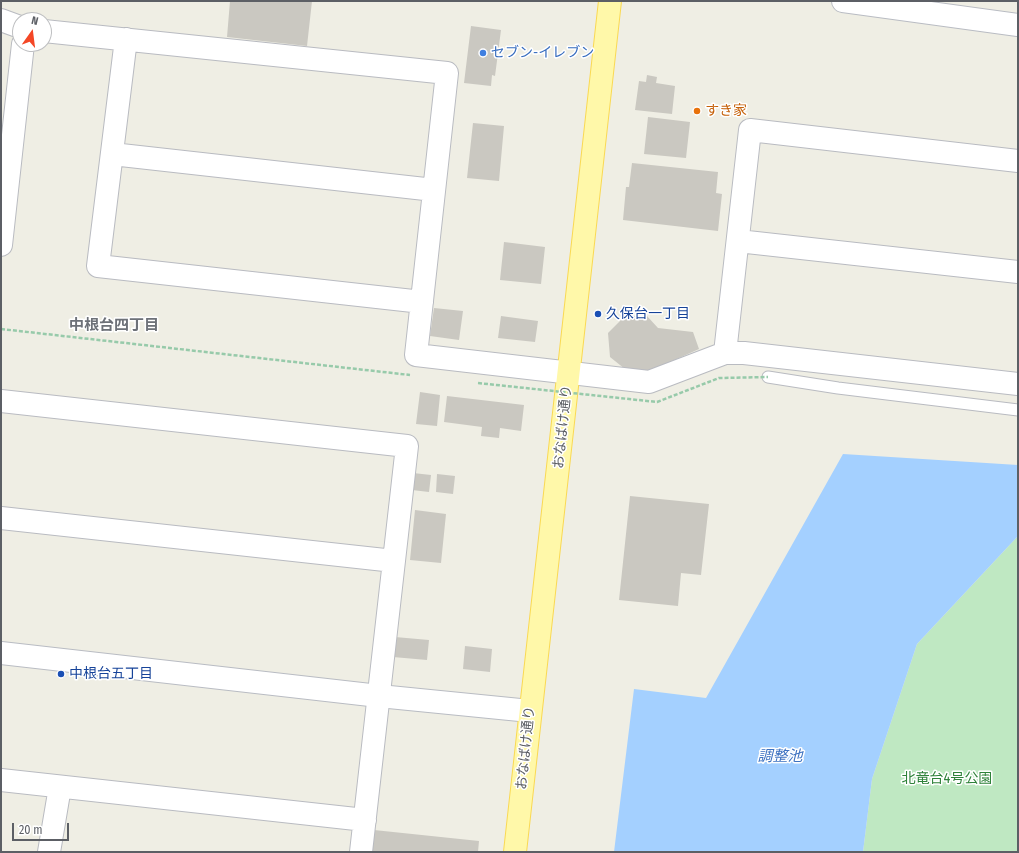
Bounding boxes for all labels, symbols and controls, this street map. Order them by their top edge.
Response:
north arrow [12,12,52,52]
text: N [30,14,40,28]
place label: セブン-イレブン [491,45,594,61]
marker: セブン-イレブン [478,48,488,58]
place label: すき家 [705,103,747,119]
marker: すき家 [692,106,702,116]
place label: 久保台一丁目 [606,306,690,322]
marker: 久保台一丁目 [593,309,603,319]
district label: 中根台四丁目 [69,317,159,335]
street label: おなばけ通り [550,384,576,470]
place label: 中根台五丁目 [69,666,153,682]
marker: 中根台五丁目 [56,669,66,679]
street label: おなばけ通り [513,705,539,791]
water label: 調整池 [758,748,802,766]
park label: 北竜台4号公園 [902,771,992,787]
scale bar [14,815,71,841]
text: 20 m [19,823,43,837]

